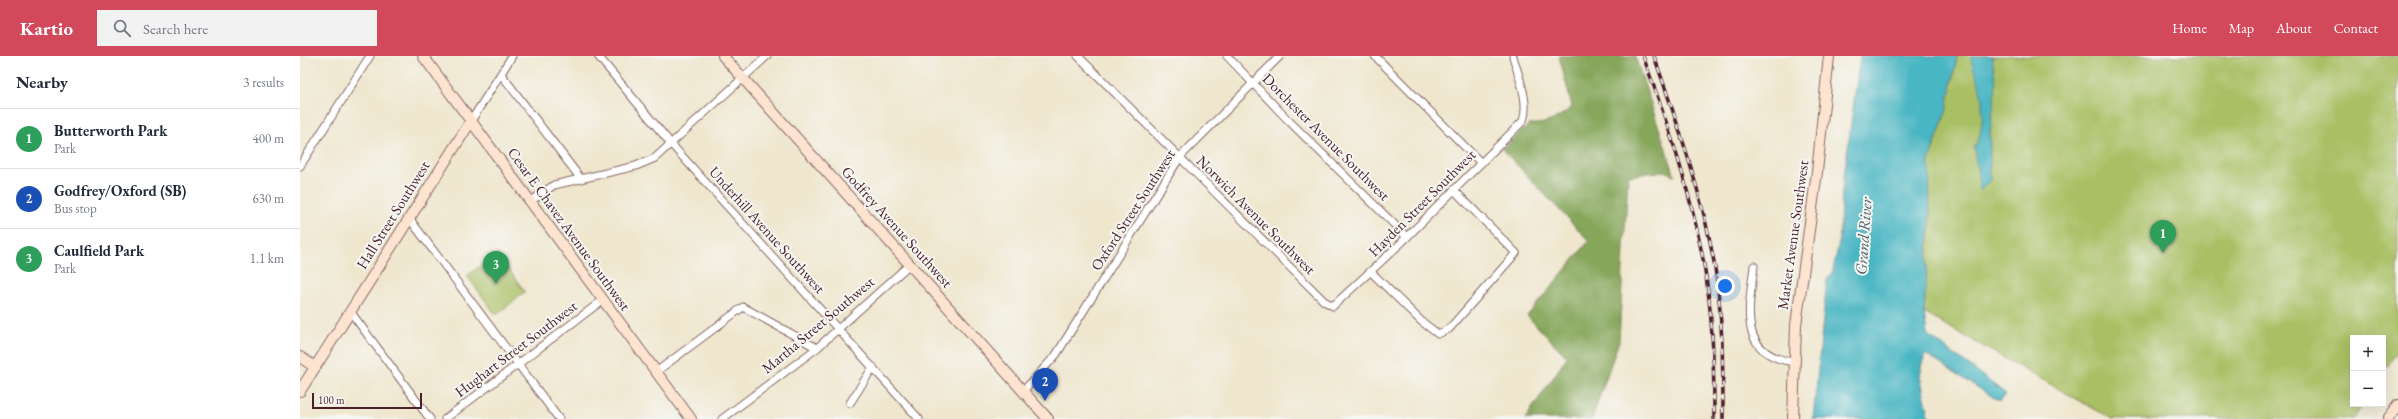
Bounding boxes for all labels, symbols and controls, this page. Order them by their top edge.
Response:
search box [97,10,377,46]
text: Kartio [20,16,73,41]
icon: search [111,17,133,39]
text: Search here [143,19,208,38]
text: Home [2172,19,2207,37]
text: Map [2229,19,2254,37]
text: About [2276,19,2312,37]
text: Contact [2334,19,2378,37]
street label: Dorchester Avenue Southwest [1259,69,1394,205]
text: Nearby [16,71,68,93]
text: 3 results [243,74,284,91]
text: Butterworth Park [54,121,167,140]
text: 1 [26,130,32,147]
text: 400 m [253,130,284,147]
text: Park [54,140,76,157]
street label: Cesar E Chavez Avenue Southwest [504,143,635,314]
street label: Oxford Street Southwest [1086,145,1179,274]
street label: Hayden Street Southwest [1364,145,1480,260]
street label: Norwich Avenue Southwest [1193,151,1320,278]
street label: Hall Street Southwest [352,157,434,272]
street label: Market Avenue Southwest [1773,159,1812,311]
street label: Underhill Avenue Southwest [705,162,830,297]
street label: Godfrey Avenue Southwest [838,162,957,292]
text: Godfrey/Oxford (SB) [54,181,186,200]
text: 2 [26,190,32,207]
text: 630 m [253,190,284,207]
water label: Grand River [1850,196,1877,275]
text: Bus stop [54,200,97,217]
pin: 1 [2150,220,2176,253]
text: Caulfield Park [54,241,144,260]
text: 3 [26,250,32,267]
text: 1.1 km [250,250,284,267]
pin: 3 [483,251,509,284]
text: Park [54,260,76,277]
street label: Martha Street Southwest [757,272,878,377]
your location [1715,276,1735,296]
street label: Hughart Street Southwest [451,296,581,401]
map controls [2350,335,2386,407]
button: + [2350,335,2386,371]
pin: 2 [1032,368,1058,401]
button: − [2350,371,2386,407]
scale bar [312,391,422,410]
text: 100 m [318,393,345,407]

